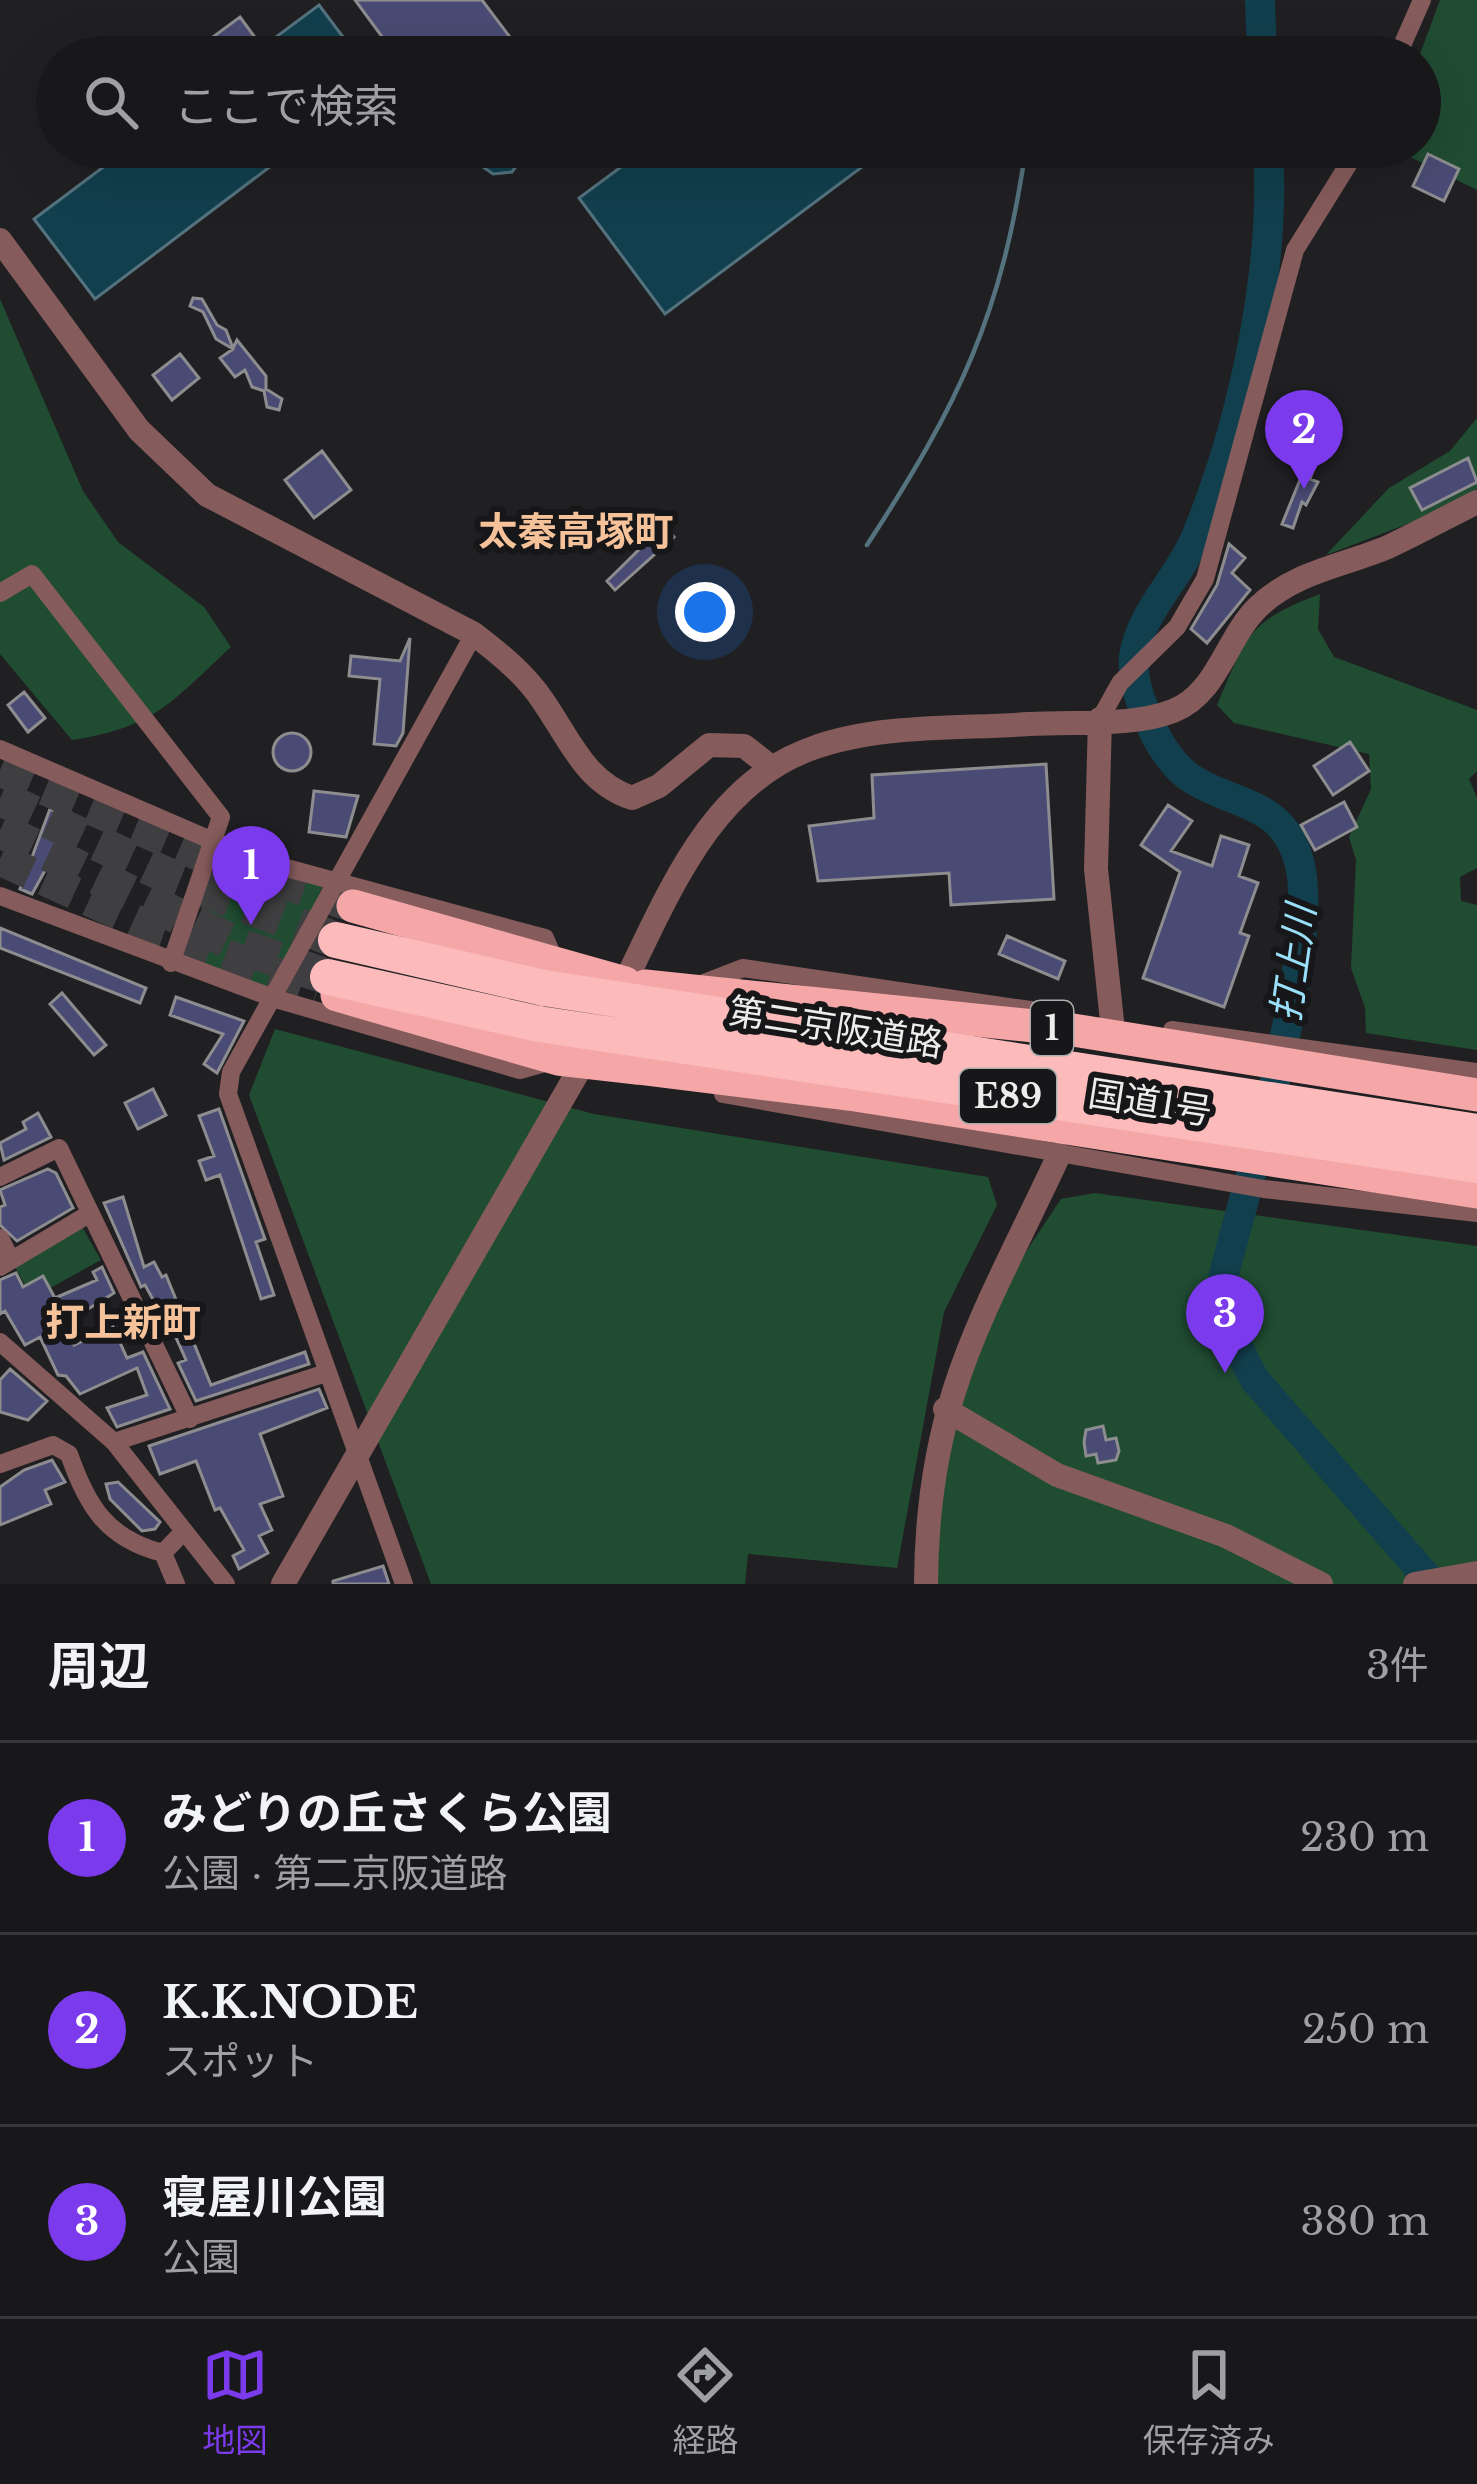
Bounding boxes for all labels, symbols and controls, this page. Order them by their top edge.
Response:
search box [36,36,1441,168]
icon: search [78,69,144,135]
text: ここで検索 [174,78,399,134]
pin: 2 [1265,390,1343,489]
district label: 太秦高塚町 [478,507,674,556]
your location [675,582,735,642]
pin: 1 [212,826,290,925]
water label: 打上川 [1261,898,1326,1024]
street label: 第二京阪道路 [726,988,946,1067]
road number: 1 [1031,1001,1073,1055]
road number: E89 [960,1069,1056,1123]
street label: 国道1号 [1085,1071,1215,1134]
pin: 3 [1186,1274,1264,1373]
district label: 打上新町 [45,1298,201,1347]
text: 周辺 [48,1635,150,1698]
text: 3件 [1366,1641,1429,1690]
text: みどりの丘さくら公園 [162,1785,612,1841]
text: 1 [78,1813,96,1862]
text: 230 m [1300,1813,1429,1862]
text: 公園 · 第二京阪道路 [162,1849,508,1898]
text: K.K.NODE [162,1974,418,2030]
text: 2 [74,2005,100,2054]
text: 250 m [1302,2005,1429,2054]
text: スポット [162,2037,318,2086]
text: 寝屋川公園 [162,2169,387,2225]
text: 3 [75,2197,99,2246]
text: 380 m [1300,2197,1429,2246]
text: 公園 [162,2233,240,2282]
tab: 地図 [202,2342,268,2462]
tab: 経路 [672,2342,738,2462]
tab: 保存済み [1143,2342,1275,2462]

